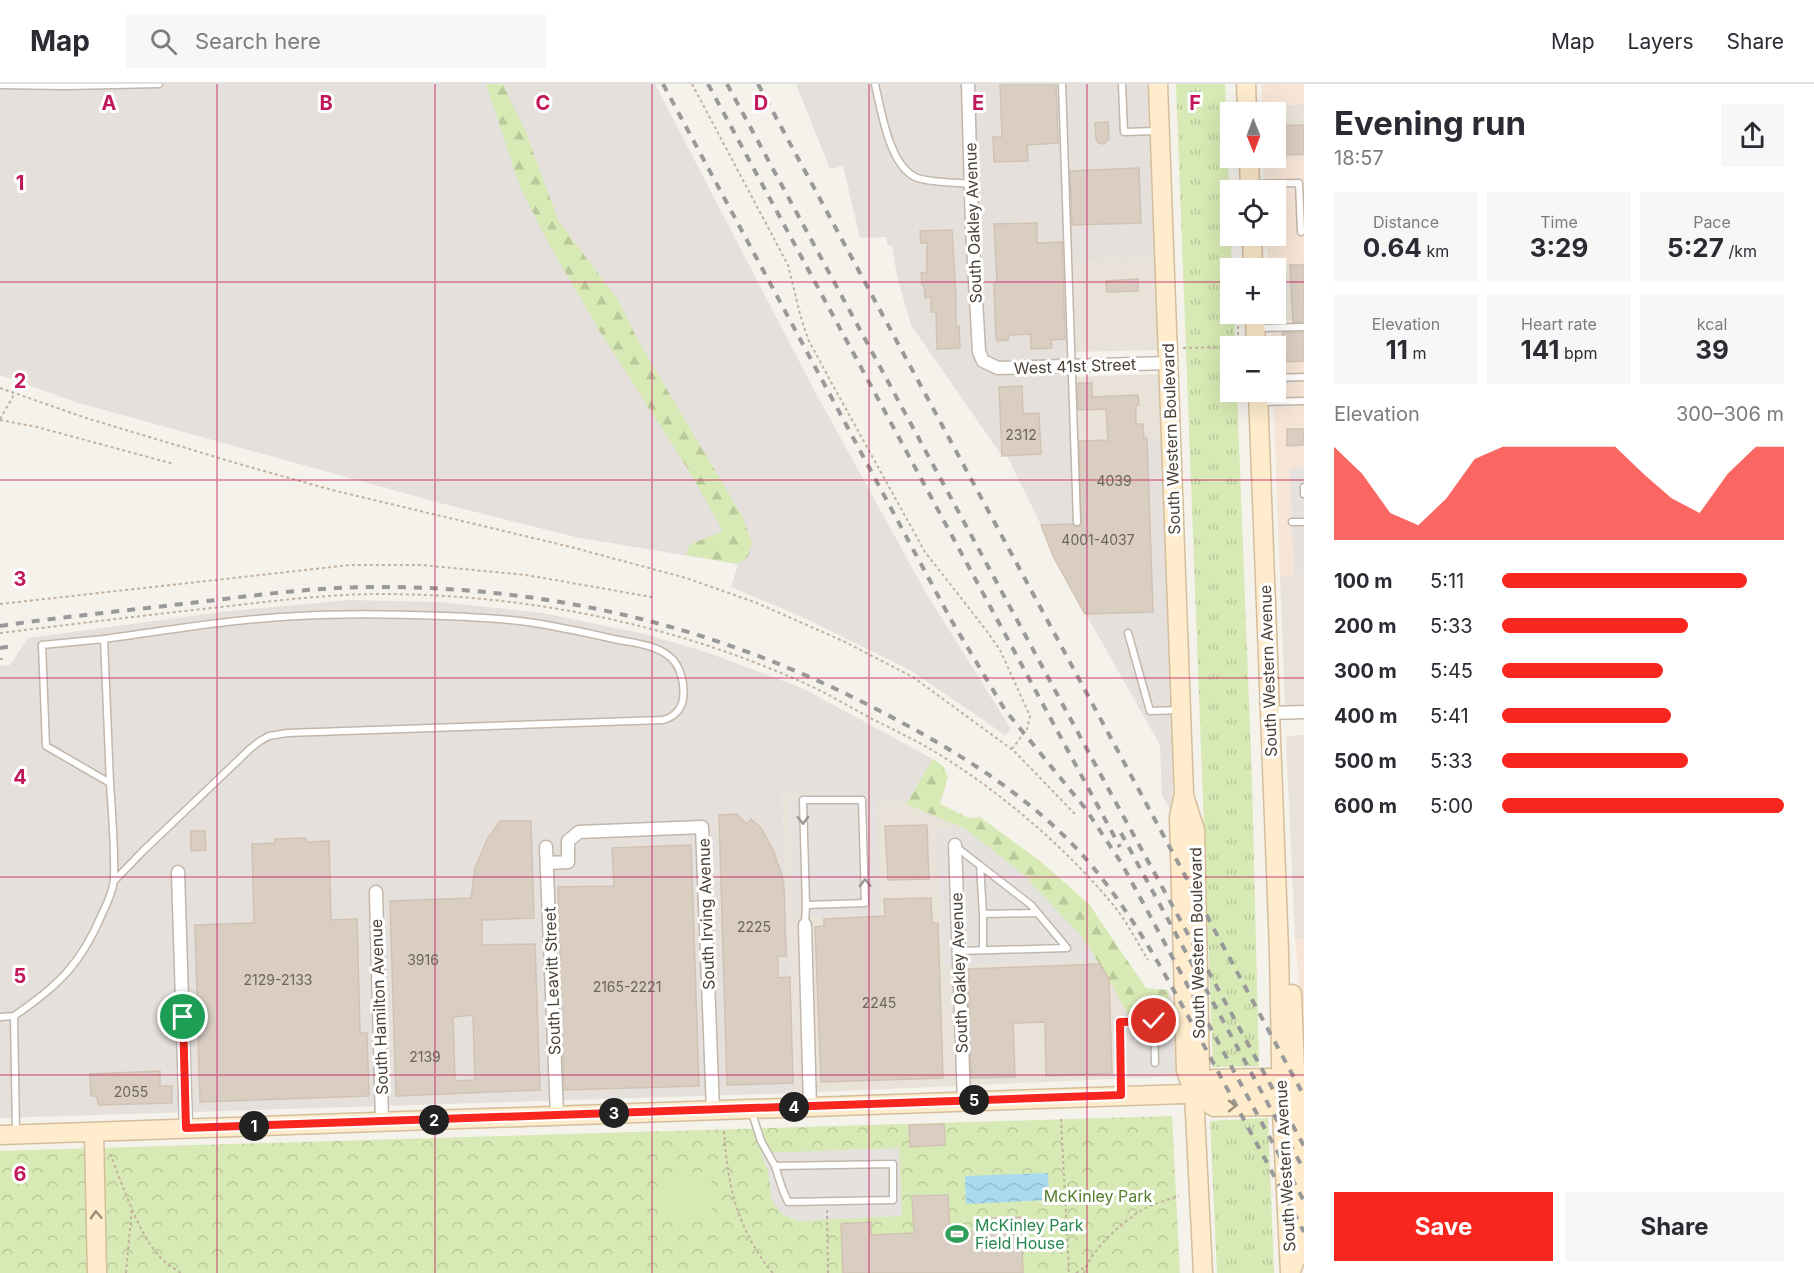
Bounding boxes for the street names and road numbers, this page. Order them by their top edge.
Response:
street label: South Oakley Avenue [960,142,986,304]
street label: South Western Boulevard [1158,343,1184,535]
street label: West 41st Street [1014,354,1136,378]
street label: South Western Avenue [1255,585,1281,757]
street label: South Irving Avenue [693,838,719,990]
street label: South Western Boulevard [1185,847,1209,1039]
street label: South Oakley Avenue [946,892,972,1054]
street label: South Leavitt Street [539,907,565,1055]
street label: South Hamilton Avenue [366,919,392,1095]
street label: South Western Avenue [1271,1080,1299,1252]

